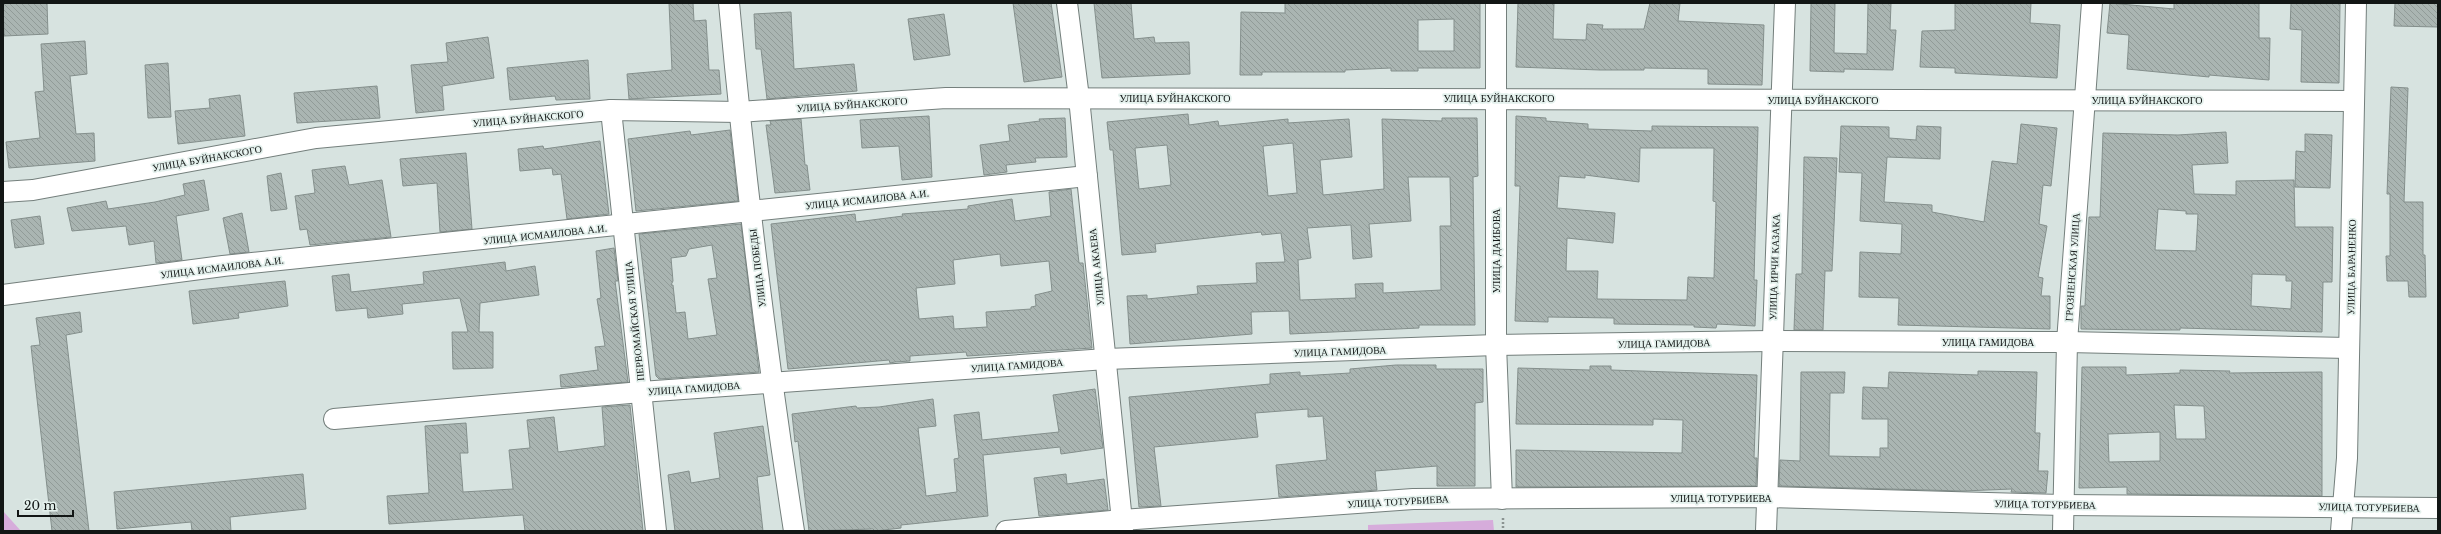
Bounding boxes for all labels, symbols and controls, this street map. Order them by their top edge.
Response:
street label: УЛИЦА БУЙНАКСКОГО [1120,92,1230,105]
street label: УЛИЦА БУЙНАКСКОГО [1444,92,1554,105]
street label: УЛИЦА БУЙНАКСКОГО [796,94,908,115]
street label: УЛИЦА БУЙНАКСКОГО [1768,94,1878,107]
street label: УЛИЦА БУЙНАКСКОГО [2092,94,2202,107]
street label: УЛИЦА БУЙНАКСКОГО [472,107,584,130]
street label: УЛИЦА БУЙНАКСКОГО [151,142,263,175]
street label: УЛИЦА ИСМАИЛОВА А.И. [805,187,930,212]
street label: УЛИЦА ДАИБОВА [1490,208,1503,293]
street label: ГРОЗНЕНСКАЯ УЛИЦА [2062,212,2083,322]
street label: УЛИЦА ИРЧИ КАЗАКА [1766,213,1783,320]
street label: УЛИЦА БАРАНЕНКО [2344,219,2359,315]
street label: УЛИЦА ИСМАИЛОВА А.И. [483,222,608,247]
street label: УЛИЦА АКАЕВА [1086,227,1107,306]
street label: УЛИЦА ПОБЕДЫ [746,228,769,308]
street label: УЛИЦА ИСМАИЛОВА А.И. [160,253,285,282]
street label: ПЕРВОМАЙСКАЯ УЛИЦА [622,260,647,382]
street label: УЛИЦА ГАМИДОВА [1618,336,1711,351]
street label: УЛИЦА ГАМИДОВА [1942,336,2035,349]
street label: УЛИЦА ГАМИДОВА [1294,343,1387,360]
street label: УЛИЦА ГАМИДОВА [970,356,1064,375]
street label: УЛИЦА ГАМИДОВА [647,379,741,398]
scale bar [18,492,73,518]
street label: УЛИЦА ТОТУРБИЕВА [1347,492,1450,511]
street label: УЛИЦА ТОТУРБИЕВА [1670,492,1773,505]
street label: УЛИЦА ТОТУРБИЕВА [1994,497,2097,512]
text: 20 m [24,498,56,513]
street label: УЛИЦА ТОТУРБИЕВА [2318,500,2421,515]

